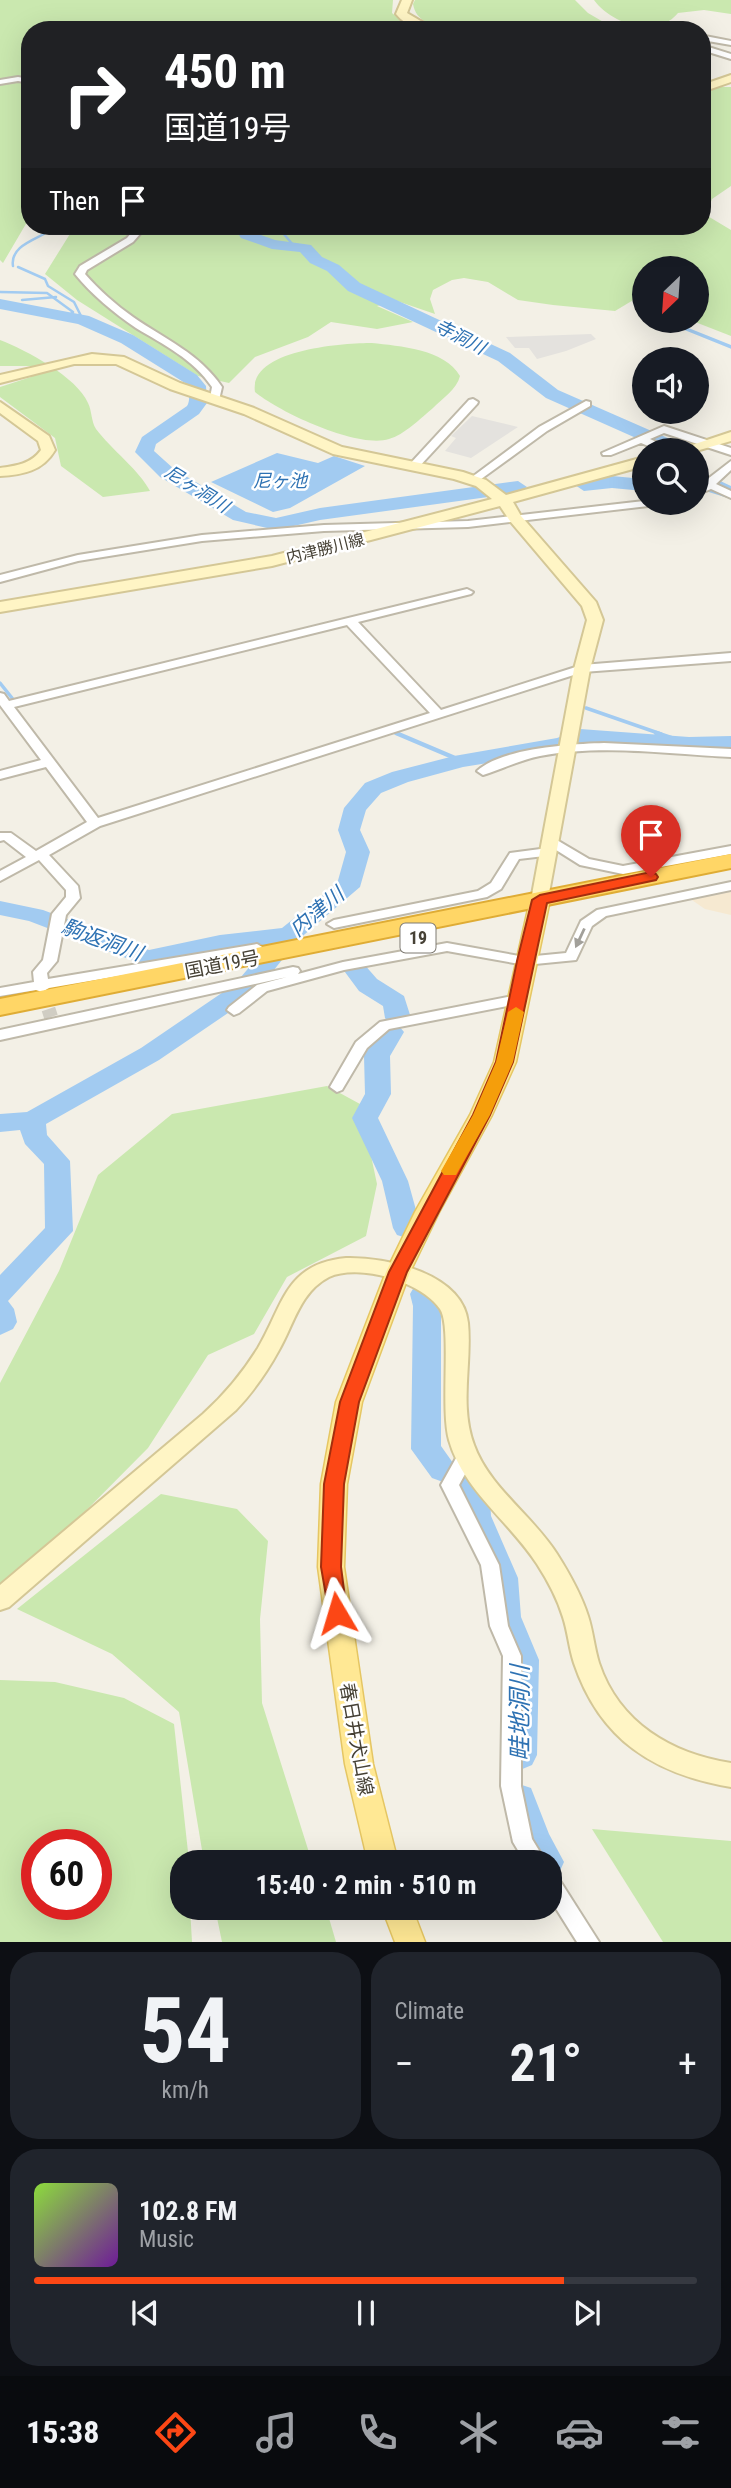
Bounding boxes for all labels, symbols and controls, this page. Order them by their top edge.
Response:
text: 450 m [164,43,286,100]
icon: right [49,49,140,140]
text: 国道19号 [164,109,292,147]
icon: arrive [114,182,152,220]
text: Then [49,186,100,216]
north arrow [632,256,709,332]
map controls [632,256,709,515]
water label: 寺洞川 [431,315,491,359]
button: sound [632,347,709,424]
button: search [632,438,709,515]
water label: 尼ヶ洞川 [161,461,235,518]
water label: 尼ヶ池 [253,470,309,491]
street label: 内津勝川線 [284,530,366,567]
pin [621,805,681,877]
icon: arrive [632,816,670,854]
water label: 内津川 [285,881,350,941]
water label: 駒返洞川 [58,914,147,966]
road number: 19 [400,923,436,953]
one-way arrow [574,927,585,948]
street label: 国道19号 [183,946,261,983]
position arrow [300,1576,374,1650]
water label: 畦地洞川 [506,1662,534,1761]
street label: 春日井犬山線 [335,1681,378,1797]
speed limit sign: 60 [21,1829,112,1920]
text: 15:40 · 2 min · 510 m [256,1870,476,1900]
text: 54 [139,1978,231,2084]
text: Climate [395,1998,464,2025]
text: 21° [509,2033,582,2094]
text: − [395,2042,414,2086]
text: + [678,2042,697,2086]
text: km/h [162,2077,209,2104]
text: 102.8 FM [139,2196,237,2226]
text: Music [139,2226,194,2253]
icon: previous [126,2294,164,2332]
icon: pause [347,2294,385,2332]
icon: next [568,2294,606,2332]
icon: directions [151,2408,200,2457]
icon: music [252,2408,301,2457]
icon: phone [353,2408,402,2457]
icon: climate [454,2408,503,2457]
icon: car [555,2408,604,2457]
icon: filters [656,2408,705,2457]
text: 15:38 [26,2413,99,2451]

